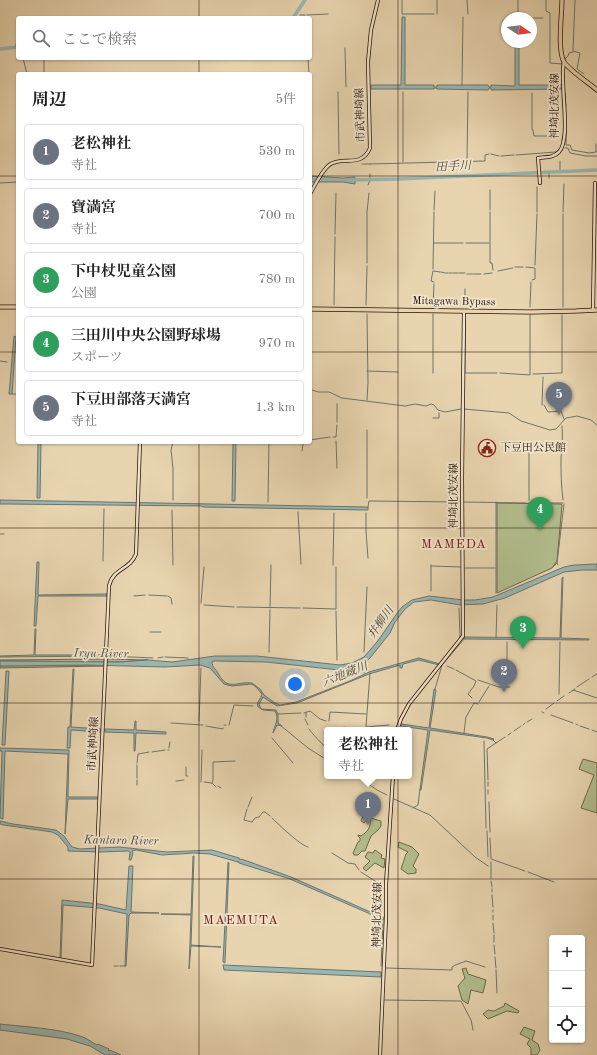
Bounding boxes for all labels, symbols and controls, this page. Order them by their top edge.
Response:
north arrow [501,12,537,48]
search box [16,16,312,60]
icon: search [30,27,52,49]
text: ここで検索 [62,33,137,48]
street label: 神埼北茂安線 [548,73,561,139]
street label: 市武神埼線 [353,87,367,143]
text: 周辺 [32,92,66,109]
text: 5件 [275,93,296,106]
text: 老松神社 [71,137,131,152]
text: 1 [42,145,50,158]
text: 530 m [258,145,295,158]
water label: 田手川 [435,158,473,174]
text: 寺社 [71,159,97,172]
text: 寶満宮 [71,201,116,216]
text: 2 [42,209,50,222]
text: 700 m [258,209,295,222]
text: 寺社 [71,223,97,236]
text: 下中杖児童公園 [71,265,176,280]
text: 3 [42,273,50,286]
text: 780 m [258,273,295,286]
text: 公園 [71,287,97,300]
street label: Mitagawa Bypass [412,296,496,308]
text: 三田川中央公園野球場 [71,329,221,344]
text: 4 [42,337,50,350]
text: 970 m [258,337,295,350]
text: スポーツ [71,351,122,364]
pin: 5 [546,382,572,415]
text: 下豆田部落天満宮 [71,393,191,408]
text: 5 [42,401,50,414]
text: 1.3 km [256,401,295,414]
text: 寺社 [71,415,97,428]
public building icon: 下豆田公民館 [477,438,497,458]
place label: 下豆田公民館 [500,441,566,454]
street label: 神埼北茂安線 [447,463,460,529]
pin: 4 [527,497,553,530]
district label: MAMEDA [421,538,487,551]
water label: 井柳川 [364,602,397,641]
pin: 3 [510,616,536,649]
water label: Iryu River [73,648,129,660]
water label: 六地蔵川 [320,658,371,690]
pin: 2 [491,659,517,692]
your location [285,674,305,694]
street label: 市武神埼線 [85,716,101,772]
popup [324,727,412,779]
text: 老松神社 [338,738,398,753]
text: 寺社 [338,760,364,773]
pin: 1 [355,792,381,825]
water label: Kantaro River [82,834,159,848]
street label: 神埼北茂安線 [370,882,384,948]
district label: MAEMUTA [203,914,279,927]
map controls [549,935,585,1043]
button: + [549,935,585,971]
button: − [549,971,585,1007]
button: locate [549,1007,585,1043]

